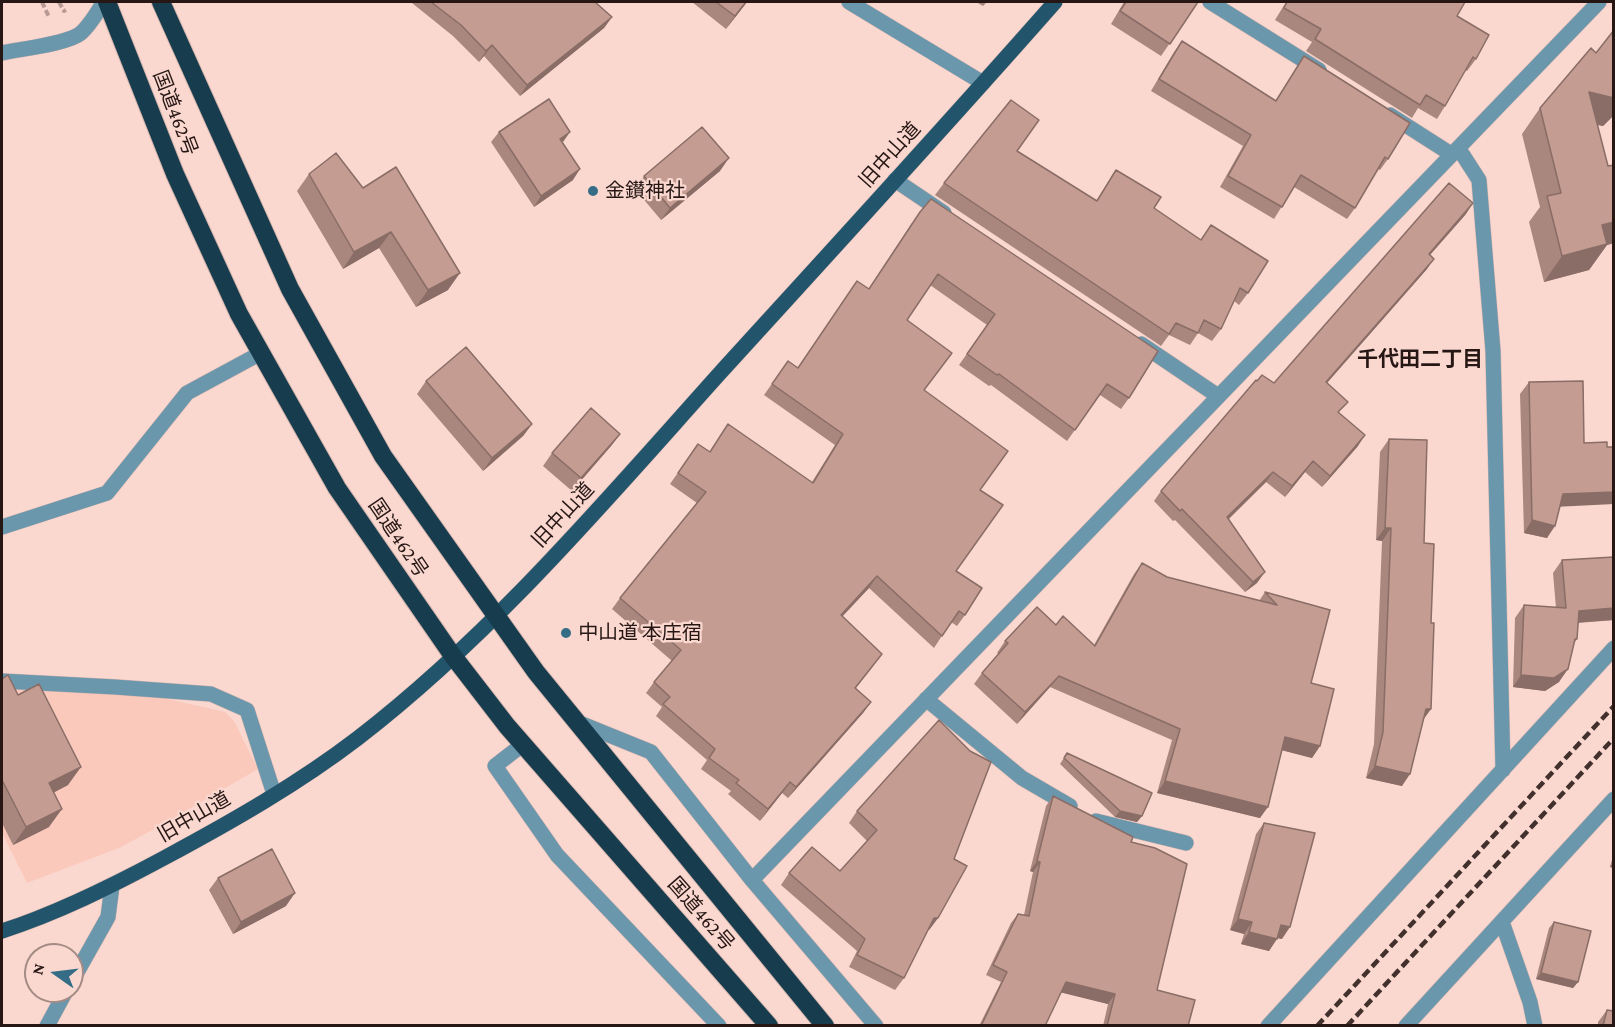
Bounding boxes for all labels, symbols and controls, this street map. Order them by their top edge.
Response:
street label: 国道462号 [148,67,202,159]
street label: 旧中山道 [854,117,926,193]
place label: 金鑚神社 [605,179,685,203]
marker: 金鑚神社 [586,184,600,198]
district label: 千代田二丁目 [1357,347,1483,373]
street label: 旧中山道 [527,478,599,552]
street label: 国道462号 [363,494,433,582]
place label: 中山道 本庄宿 [578,621,702,645]
marker: 中山道 本庄宿 [559,626,573,640]
street label: 旧中山道 [153,787,235,847]
street label: 国道462号 [663,872,739,956]
north arrow [24,943,84,1003]
text: N [28,962,48,976]

